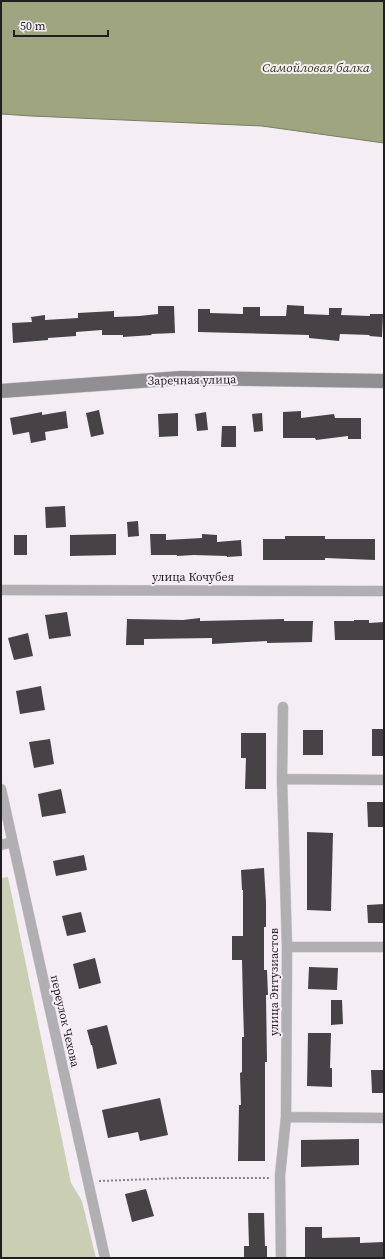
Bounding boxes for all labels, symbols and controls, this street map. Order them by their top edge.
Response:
scale bar [14,12,108,38]
text: 50 m [20,18,46,34]
water label: Самойловая балка [262,59,370,76]
street label: Заречная улица [147,371,237,389]
street label: улица Кочубея [152,569,234,585]
street label: улица Энтузиастов [266,928,282,1036]
street label: переулок Чехова [47,973,84,1069]

